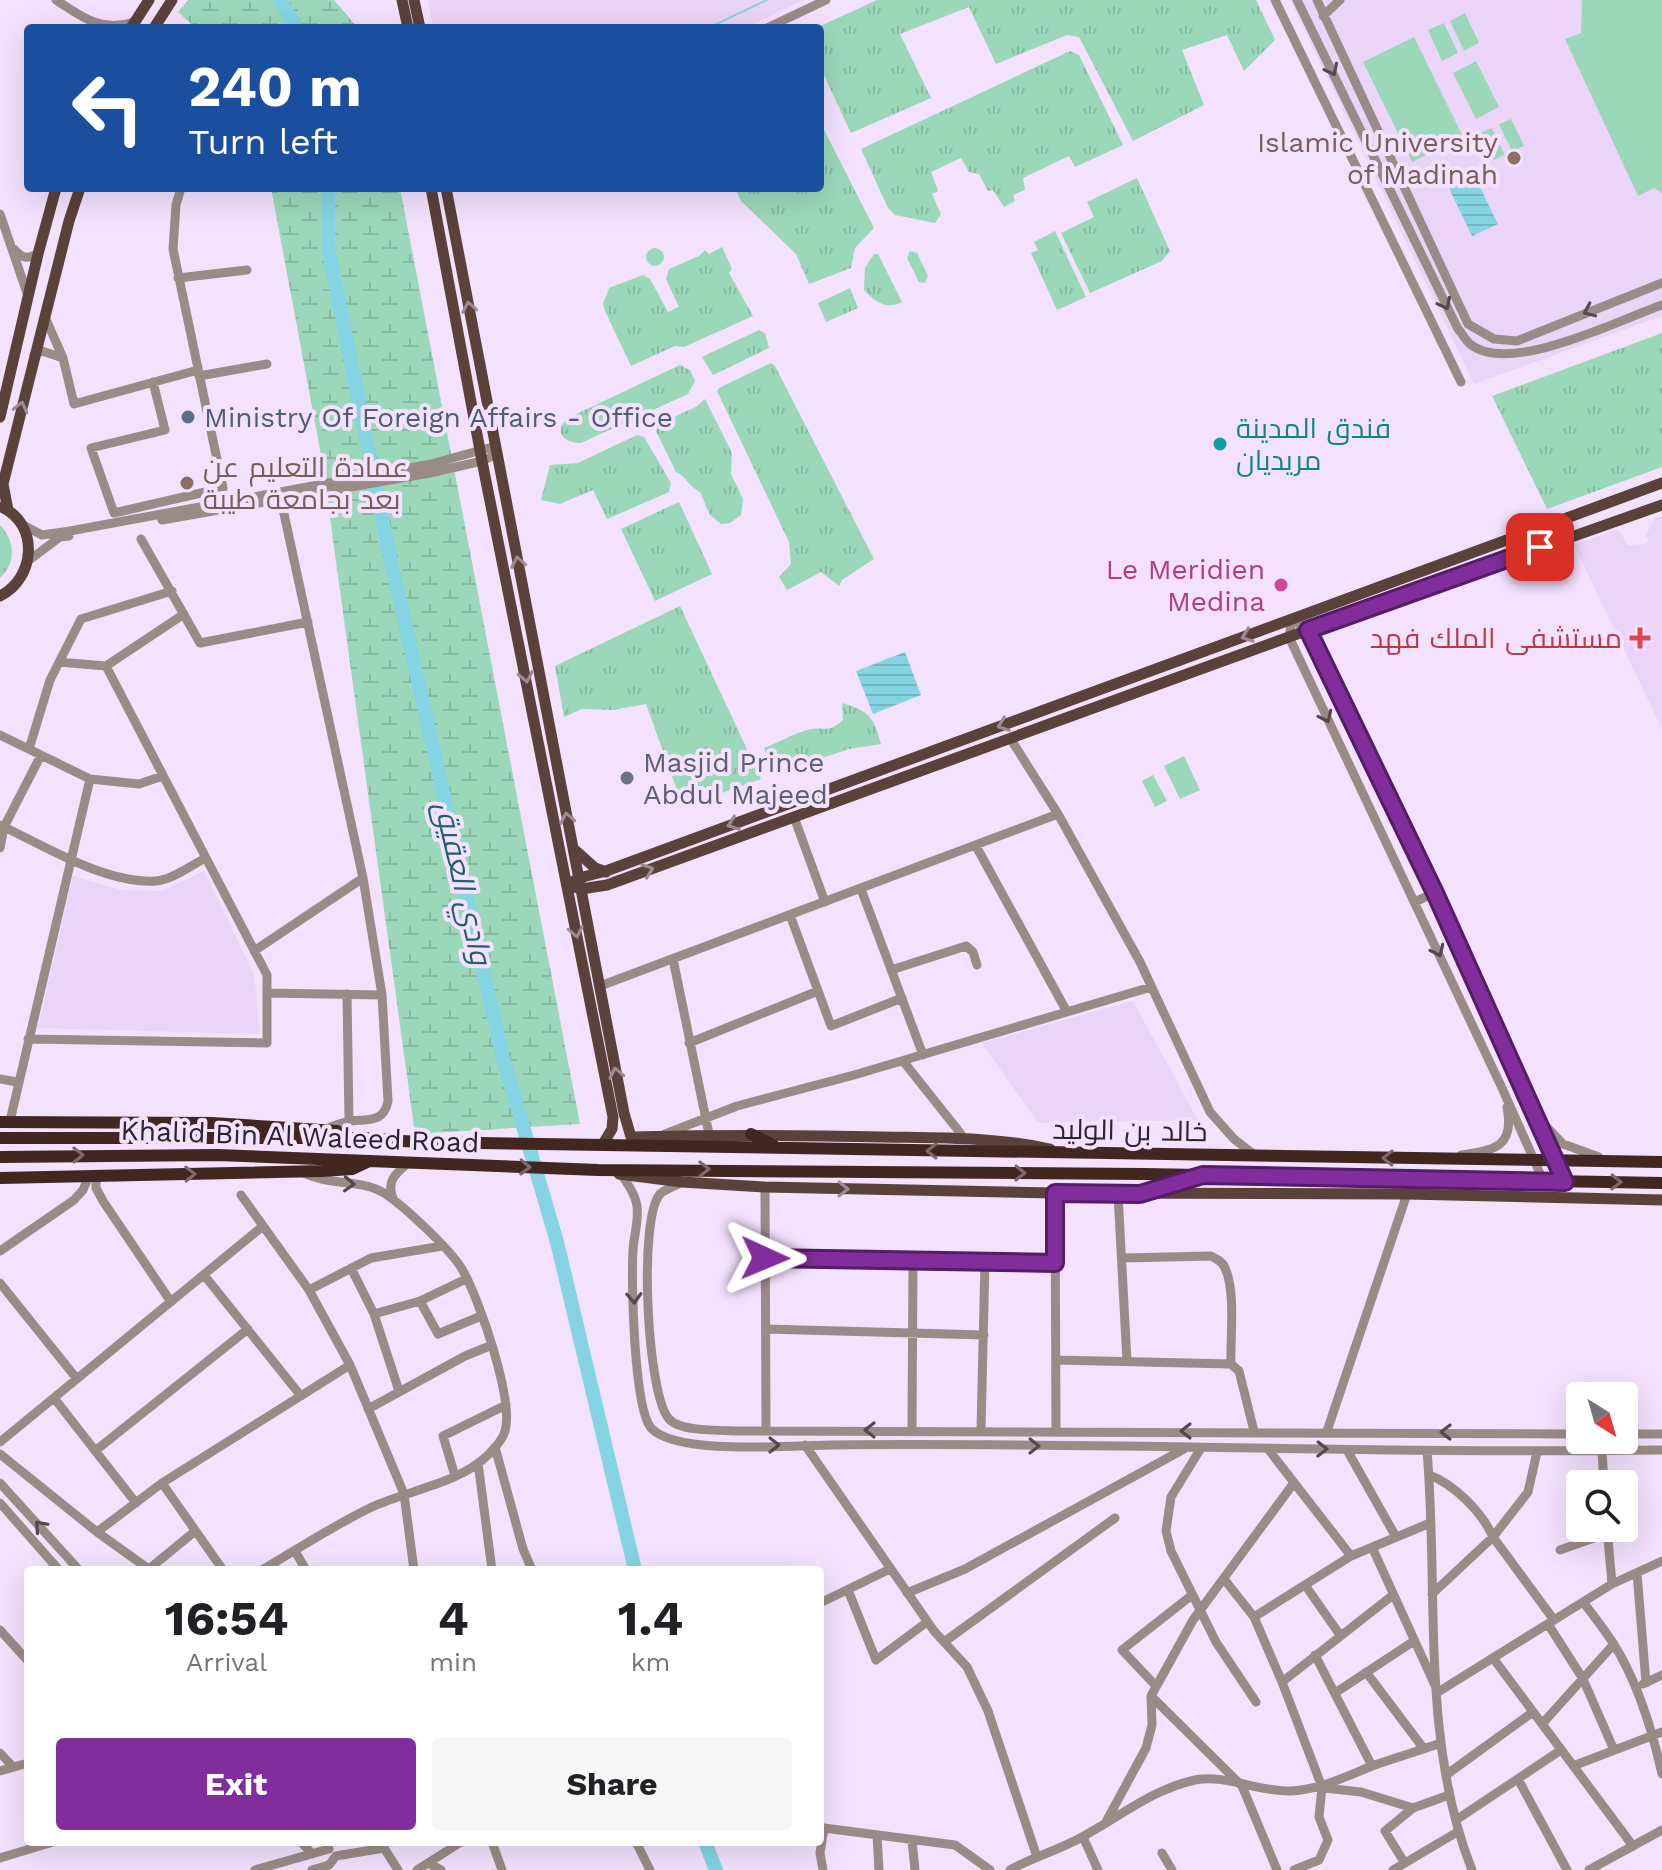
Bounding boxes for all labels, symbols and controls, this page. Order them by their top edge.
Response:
text: 240 m [188,54,362,120]
icon: left [56,56,160,160]
one-way arrow [1322,61,1337,76]
text: Turn left [188,121,338,163]
place label: Islamic University of Madinah [1257,126,1499,191]
marker: Islamic University of Madinah [1505,149,1523,167]
one-way arrow [1436,295,1451,310]
one-way arrow [461,300,478,314]
one-way arrow [1583,302,1597,318]
one-way arrow [12,400,29,414]
place label: Ministry Of Foreign Affairs - Office [204,401,673,434]
marker: Ministry Of Foreign Affairs - Office [179,408,197,426]
place label: فندق المدينة مريديان [1236,412,1391,477]
marker: فندق المدينة مريديان [1211,435,1229,453]
place label: عمادة التعليم عن بعد بجامعة طيبة [203,451,408,516]
marker: عمادة التعليم عن بعد بجامعة طيبة [178,474,196,492]
pin [1506,513,1574,581]
icon: arrive [1518,525,1562,569]
place label: Le Meridien Medina [1106,553,1265,618]
one-way arrow [510,556,527,570]
marker: Le Meridien Medina [1272,576,1290,594]
place label: مستشفى الملك فهد [1370,622,1622,655]
one-way arrow [1241,626,1255,642]
marker: مستشفى الملك فهد [1629,627,1651,649]
one-way arrow [517,669,534,683]
one-way arrow [1316,708,1332,723]
one-way arrow [997,715,1011,732]
place label: Masjid Prince Abdul Majeed [643,746,828,811]
marker: Masjid Prince Abdul Majeed [618,769,636,787]
water label: وادي العقيق [422,798,500,971]
one-way arrow [560,811,577,824]
one-way arrow [727,815,741,831]
one-way arrow [640,864,654,880]
one-way arrow [567,925,584,938]
one-way arrow [1428,943,1444,958]
one-way arrow [609,1066,626,1080]
street label: خالد بن الوليد [1052,1113,1208,1148]
street label: Khalid Bin Al Waleed Road [120,1114,480,1159]
one-way arrow [925,1142,938,1159]
one-way arrow [72,1146,85,1164]
one-way arrow [1381,1149,1394,1166]
one-way arrow [519,1159,532,1176]
one-way arrow [698,1160,711,1178]
one-way arrow [1014,1164,1027,1182]
one-way arrow [184,1165,197,1183]
one-way arrow [1610,1173,1623,1191]
one-way arrow [343,1175,356,1192]
one-way arrow [837,1180,850,1198]
position arrow [723,1216,807,1300]
one-way arrow [626,1292,643,1305]
north arrow [1566,1382,1638,1454]
map controls [1566,1382,1638,1542]
one-way arrow [863,1421,876,1439]
one-way arrow [1179,1422,1192,1440]
one-way arrow [1439,1423,1452,1441]
one-way arrow [768,1436,781,1454]
one-way arrow [1028,1437,1041,1455]
one-way arrow [1316,1441,1329,1458]
button: search [1566,1470,1638,1542]
one-way arrow [35,1521,49,1536]
text: 16:54 [165,1590,289,1647]
text: 4 [438,1590,469,1647]
text: 1.4 [618,1590,683,1647]
text: Arrival [186,1647,267,1677]
text: min [429,1647,477,1677]
text: km [631,1647,670,1677]
button: Exit [56,1738,416,1830]
button: Share [432,1738,792,1830]

